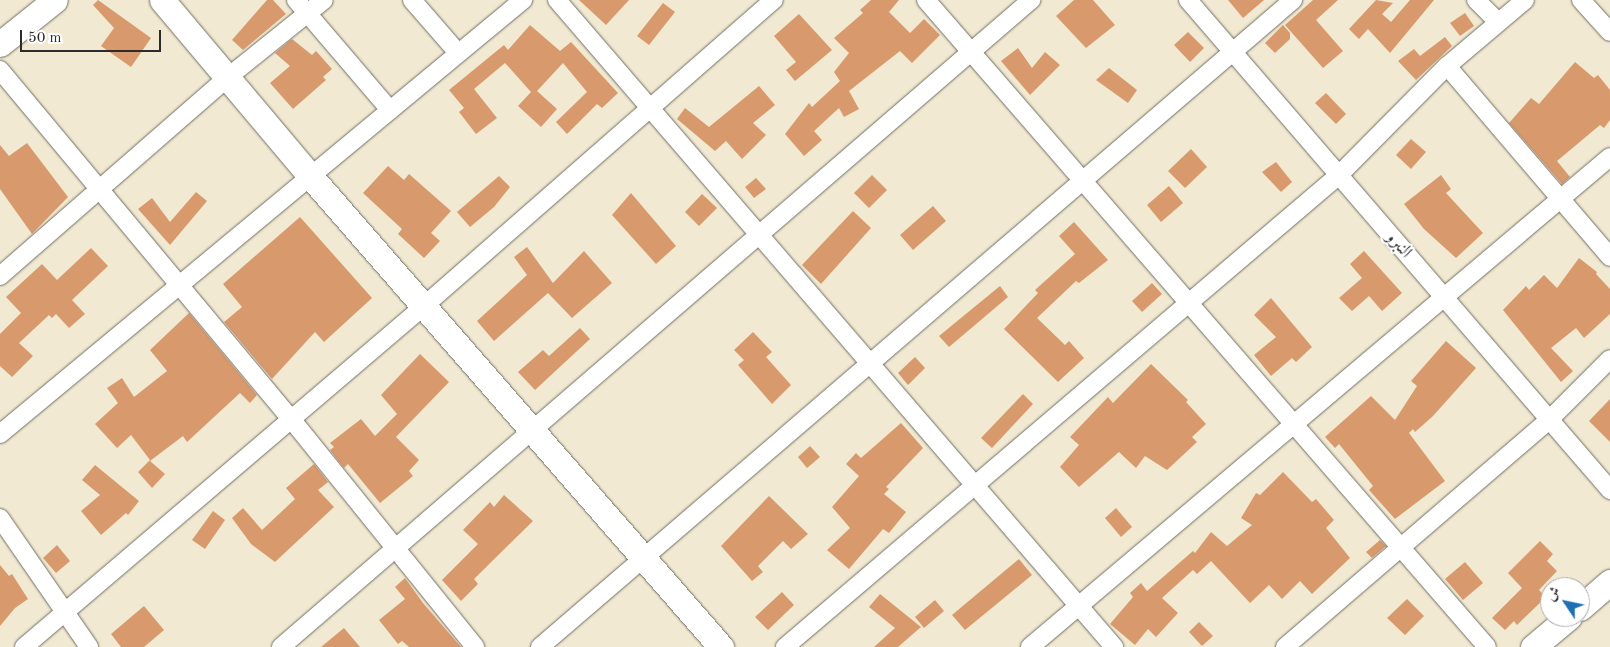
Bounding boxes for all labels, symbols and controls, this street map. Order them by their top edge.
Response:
scale bar [22,20,164,52]
text: 50 m [28,31,62,46]
street label: النبرو [1381,227,1417,263]
north arrow [1540,577,1590,627]
text: ش [1544,585,1563,604]

